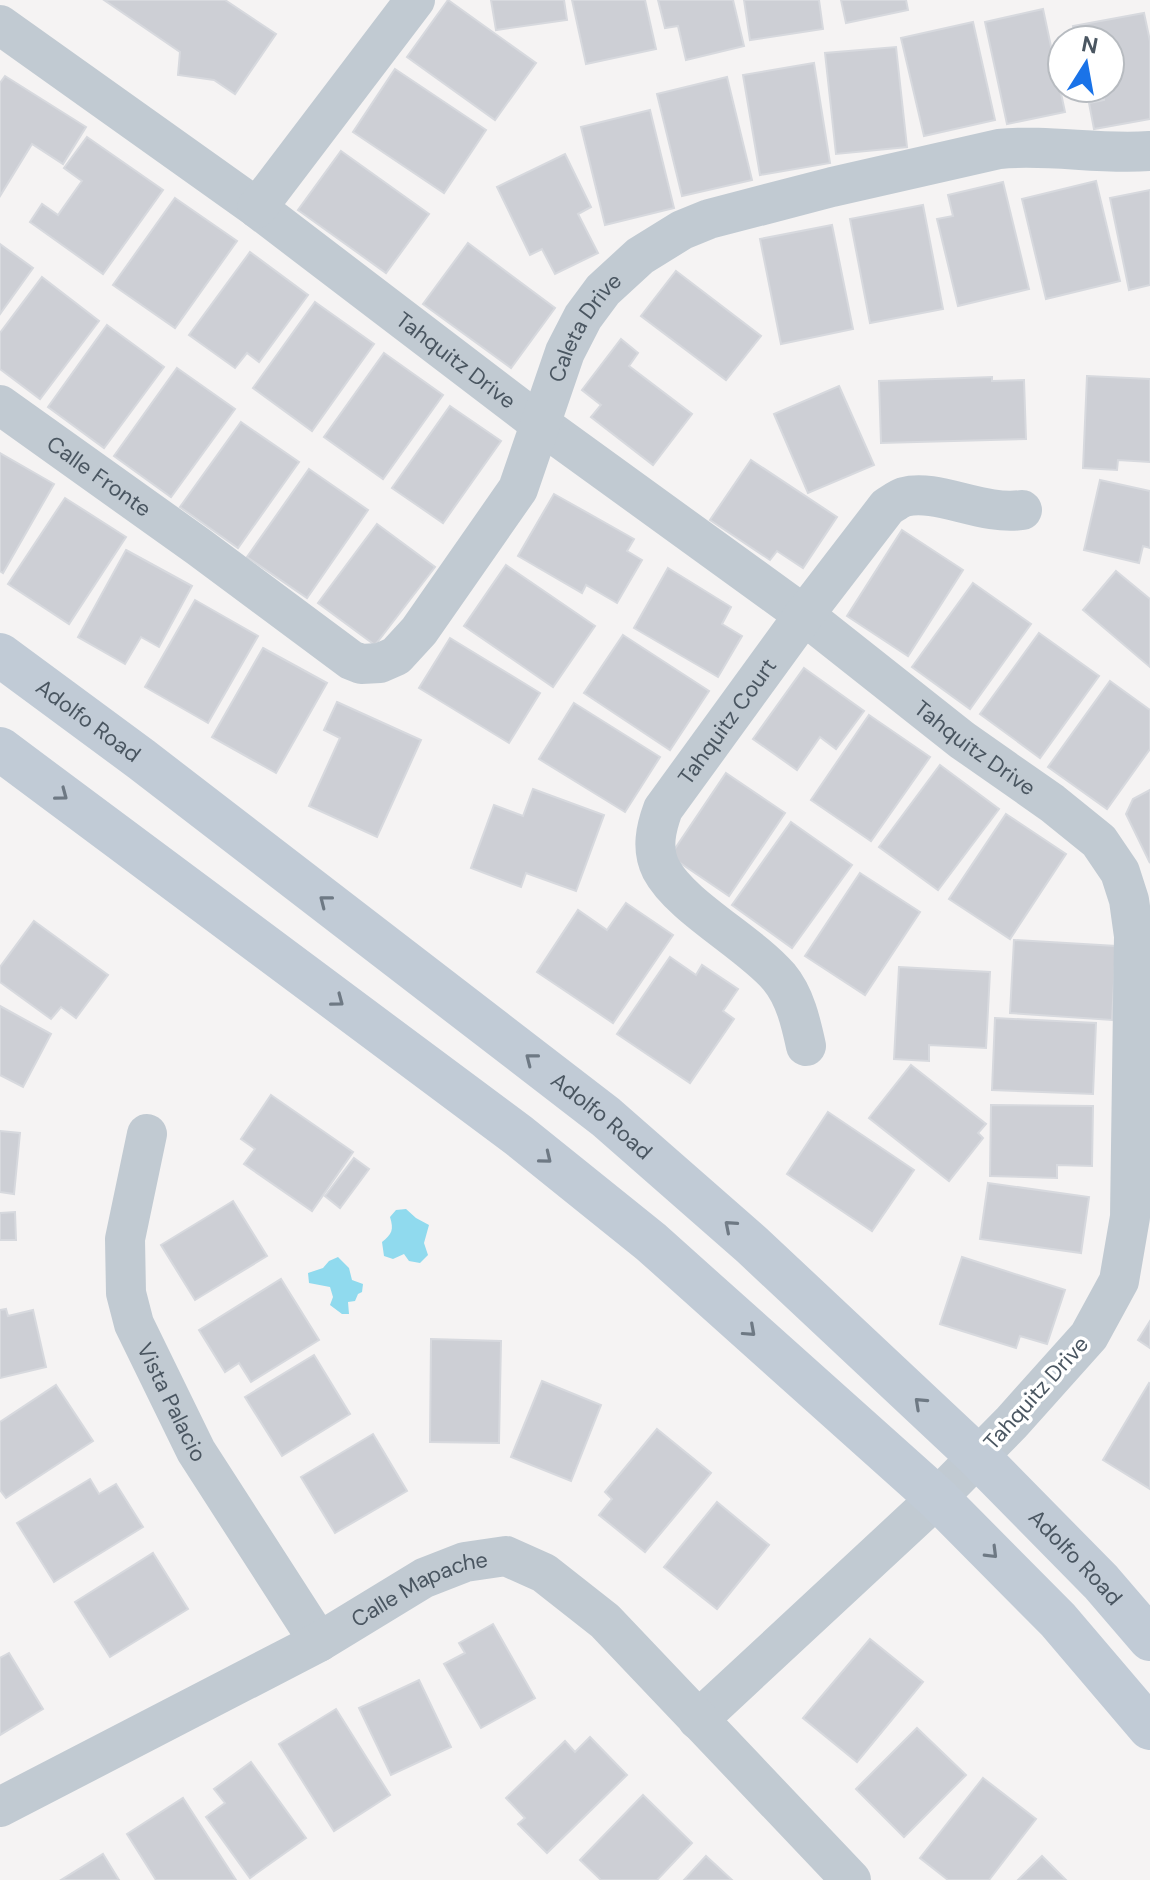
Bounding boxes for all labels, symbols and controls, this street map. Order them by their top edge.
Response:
north arrow [1046,24,1126,104]
text: N [1079,29,1100,61]
street label: Caleta Drive [541,266,627,386]
street label: Tahquitz Drive [390,305,522,415]
street label: Calle Fronte [41,429,157,523]
street label: Tahquitz Court [671,652,783,790]
street label: Adolfo Road [30,672,147,768]
street label: Tahquitz Drive [909,693,1042,802]
one-way arrow [54,786,68,800]
one-way arrow [319,896,334,910]
one-way arrow [329,992,344,1006]
one-way arrow [525,1054,540,1068]
street label: Adolfo Road [545,1066,659,1166]
one-way arrow [537,1148,551,1163]
one-way arrow [725,1221,740,1235]
one-way arrow [741,1321,756,1336]
street label: Tahquitz Drive [977,1330,1095,1456]
street label: Vista Palacio [131,1338,214,1467]
one-way arrow [915,1398,930,1412]
street label: Adolfo Road [1023,1503,1129,1611]
street label: Calle Mapache [346,1544,490,1634]
one-way arrow [983,1544,997,1558]

